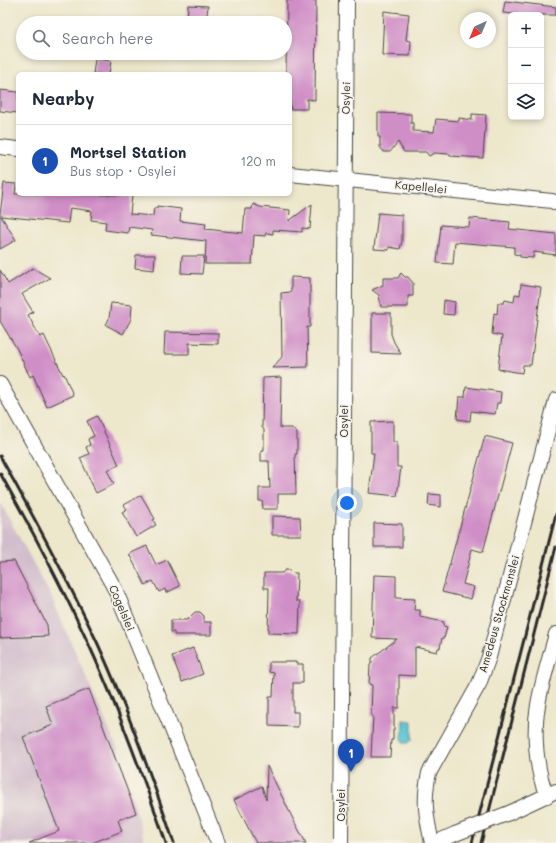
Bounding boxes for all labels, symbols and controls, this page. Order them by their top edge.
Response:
north arrow [460,12,496,48]
map controls [508,12,544,120]
button: + [508,12,544,48]
search box [16,16,292,60]
icon: search [30,27,52,49]
text: Search here [62,28,153,48]
button: − [508,48,544,84]
street label: Osylei [338,81,353,114]
button: layers [508,84,544,120]
text: Nearby [32,87,94,109]
text: Mortsel Station [70,142,186,162]
text: 1 [42,152,48,169]
text: 120 m [240,152,276,169]
text: Bus stop · Osylei [70,162,176,179]
street label: Kapellelei [394,176,448,197]
street label: Osylei [336,405,351,437]
your location [337,493,357,513]
street label: Amedeus Stockmanslei [475,553,523,674]
street label: Cogelslei [106,583,139,633]
pin: 1 [338,739,364,772]
street label: Osylei [333,789,348,821]

